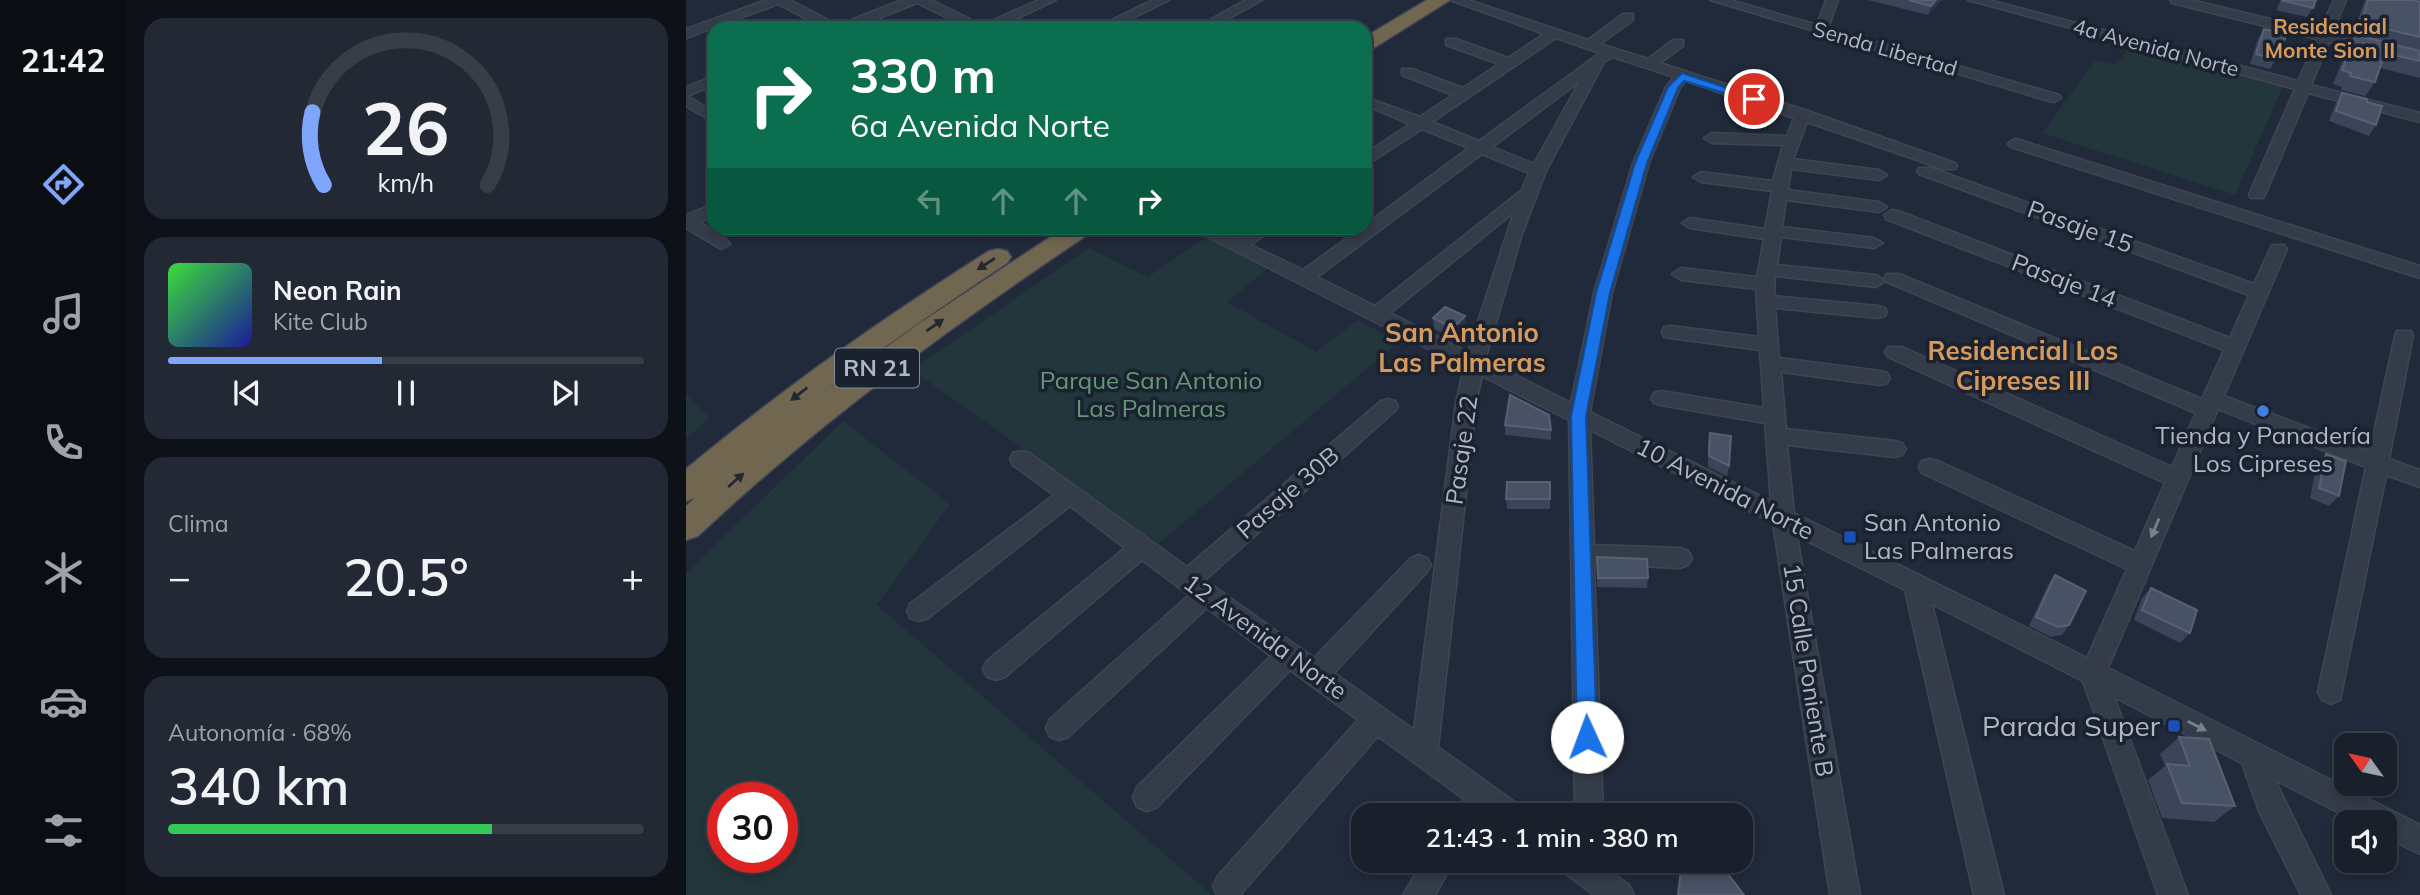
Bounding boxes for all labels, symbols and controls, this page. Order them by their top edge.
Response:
street label: 4a Avenida Norte [2071,12,2242,82]
district label: Residencial Monte Sion II [2265,13,2395,63]
street label: Senda Libertad [1810,15,1960,81]
text: 21:42 [21,40,105,80]
text: 330 m [850,44,996,105]
icon: right [735,49,826,140]
pin [1724,69,1784,129]
icon: arrive [1735,80,1773,118]
text: 26 [362,82,450,173]
text: 6a Avenida Norte [850,105,1110,145]
icon: directions [39,160,88,209]
text: km/h [378,166,434,197]
icon: left [911,182,949,220]
icon: ahead [984,182,1022,220]
icon: ahead [1057,182,1095,220]
icon: right [1130,182,1168,220]
street label: Pasaje 15 [2024,193,2137,259]
street label: Pasaje 14 [2008,246,2121,314]
one-way arrow [976,258,996,271]
text: Neon Rain [273,274,402,307]
icon: music [39,289,88,338]
text: Kite Club [273,307,368,336]
district label: San Antonio Las Palmeras [1378,316,1546,379]
one-way arrow [926,318,944,332]
district label: Residencial Los Cipreses III [1928,334,2118,397]
road number: RN 21 [835,348,919,388]
park label: Parque San Antonio Las Palmeras [1040,365,1262,423]
icon: previous [228,374,266,412]
icon: pause [387,374,425,412]
icon: next [546,374,584,412]
one-way arrow [790,386,808,400]
street label: Pasaje 22 [1439,394,1483,506]
marker: Tienda y Panadería Los Cipreses [2255,403,2271,419]
icon: phone [39,418,88,467]
place label: Tienda y Panadería Los Cipreses [2155,420,2371,478]
street label: 10 Avenida Norte [1632,431,1819,546]
street label: Pasaje 30B [1230,440,1345,545]
one-way arrow [727,472,745,488]
place label: San Antonio Las Palmeras [1864,507,2014,565]
text: Clima [168,509,229,538]
one-way arrow [2149,518,2160,539]
marker: San Antonio Las Palmeras [1842,529,1858,545]
text: 20.5° [343,544,469,609]
icon: climate [39,548,88,597]
text: − [168,553,191,601]
text: + [621,553,644,601]
street label: 15 Calle Poniente B [1777,561,1841,779]
street label: 12 Avenida Norte [1178,567,1353,706]
icon: car [39,677,88,726]
position arrow [1550,700,1624,774]
place label: Parada Super [1982,708,2161,743]
text: Autonomía · 68% [168,718,352,747]
marker: Parada Super [2166,718,2182,734]
one-way arrow [2187,721,2207,732]
north arrow [2334,733,2398,796]
map controls [2334,733,2397,873]
text: 340 km [168,753,349,818]
speed limit sign: 30 [707,782,798,873]
icon: filters [39,806,88,855]
button: sound [2334,810,2397,873]
text: 21:43 · 1 min · 380 m [1425,821,1679,854]

